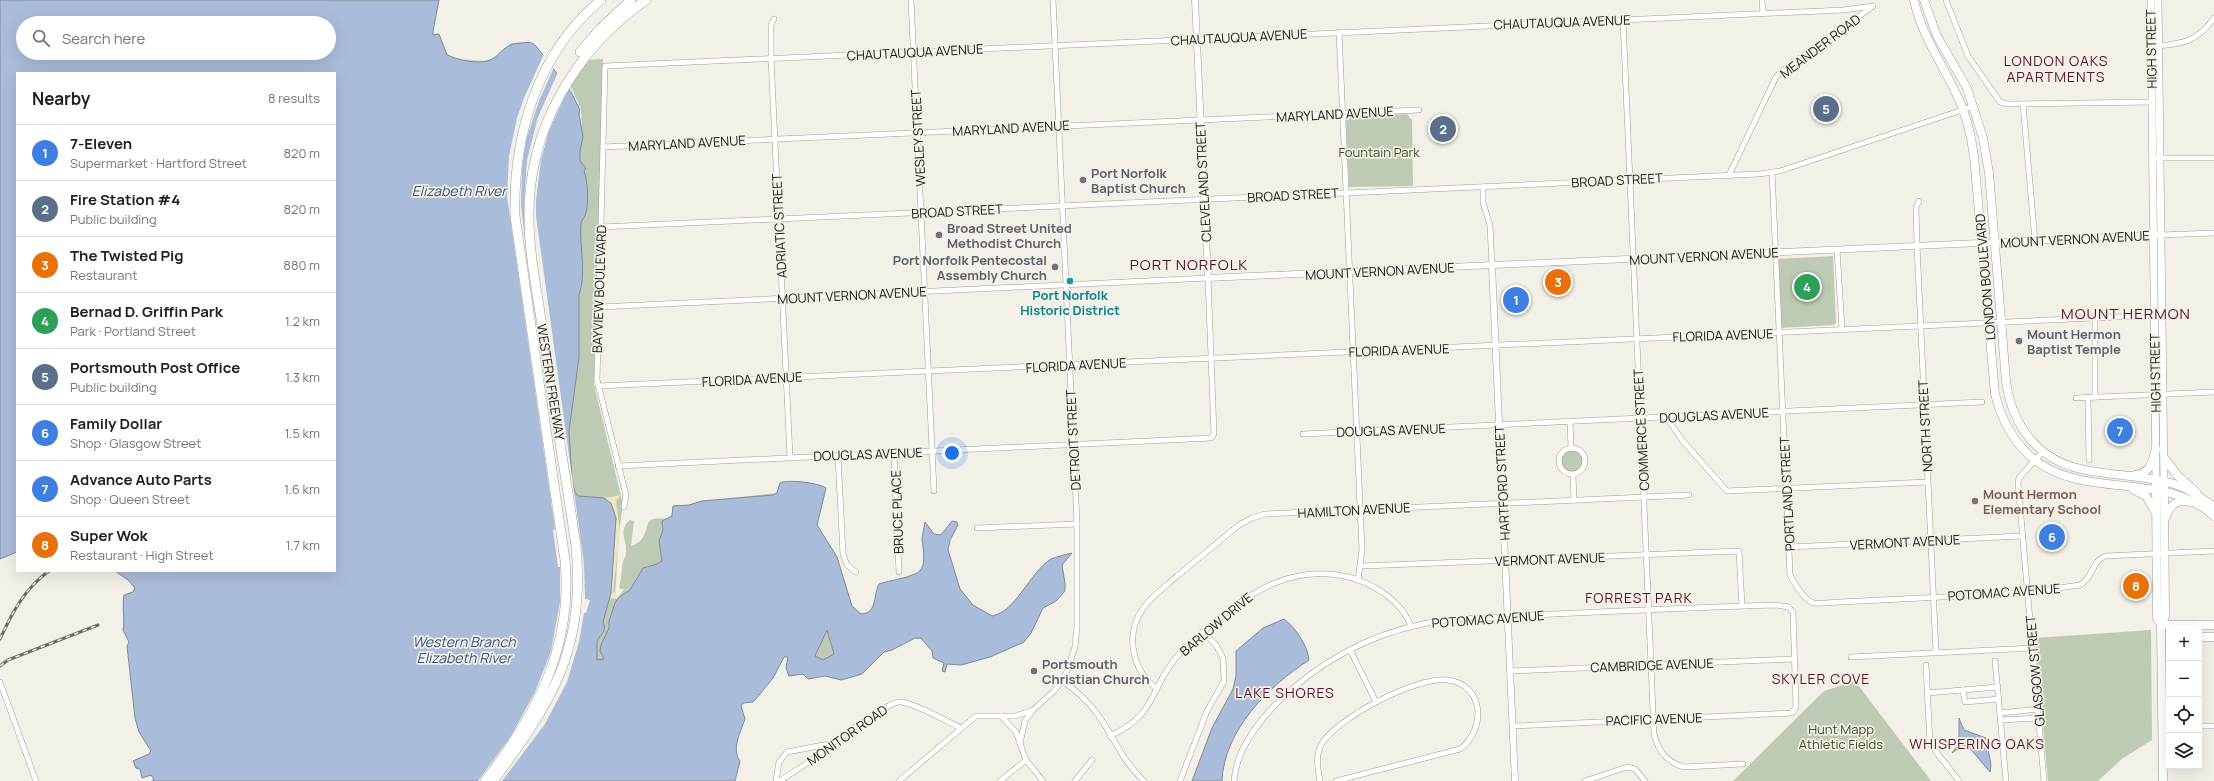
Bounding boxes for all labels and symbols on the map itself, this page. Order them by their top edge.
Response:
street label: HIGH STREET [2141,9,2161,89]
street label: MEANDER ROAD [1776,10,1864,82]
street label: CHAUTAUQUA AVENUE [1493,11,1631,33]
street label: CHAUTAUQUA AVENUE [1170,24,1308,50]
street label: CHAUTAUQUA AVENUE [846,39,984,65]
district label: LONDON OAKS APARTMENTS [2004,51,2108,86]
street label: WESLEY STREET [906,89,930,187]
pin: 5 [1813,94,1839,124]
street label: MARYLAND AVENUE [1276,102,1394,126]
pin: 2 [1430,114,1456,144]
street label: MARYLAND AVENUE [952,116,1070,140]
street label: CLEVELAND STREET [1191,121,1215,243]
street label: MARYLAND AVENUE [628,131,746,155]
park label: Fountain Park [1338,143,1420,161]
place label: Port Norfolk Baptist Church [1091,164,1186,197]
street label: BROAD STREET [1571,169,1663,191]
street label: ADRIATIC STREET [767,173,791,279]
marker: Port Norfolk Baptist Church [1078,175,1088,185]
water label: Elizabeth River [412,181,508,200]
street label: BROAD STREET [1247,184,1339,206]
street label: BROAD STREET [911,200,1003,222]
street label: LONDON BOULEVARD [1970,213,1999,341]
place label: Broad Street United Methodist Church [947,219,1072,252]
street label: BAYVIEW BOULEVARD [588,224,610,353]
street label: MOUNT VERNON AVENUE [2000,226,2150,252]
marker: Broad Street United Methodist Church [934,230,944,240]
street label: MOUNT VERNON AVENUE [1629,243,1779,269]
place label: Port Norfolk Pentecostal Assembly Church [893,251,1047,284]
district label: PORT NORFOLK [1130,254,1248,275]
street label: MOUNT VERNON AVENUE [1305,258,1455,284]
marker: Port Norfolk Pentecostal Assembly Church [1050,262,1060,272]
pin: 3 [1545,267,1571,297]
pin: 4 [1794,272,1820,302]
marker: Port Norfolk Historic District [1065,276,1075,286]
street label: MOUNT VERNON AVENUE [777,282,927,308]
pin: 1 [1503,285,1529,315]
place label: Port Norfolk Historic District [1020,286,1120,319]
district label: MOUNT HERMON [2061,303,2191,324]
street label: WESTERN FREEWAY [533,323,569,442]
street label: FLORIDA AVENUE [1672,324,1774,346]
place label: Mount Hermon Baptist Temple [2027,325,2121,358]
street label: HIGH STREET [2145,333,2165,413]
marker: Mount Hermon Baptist Temple [2014,336,2024,346]
street label: FLORIDA AVENUE [1348,339,1450,361]
street label: FLORIDA AVENUE [1025,353,1127,377]
street label: FLORIDA AVENUE [701,367,803,391]
street label: COMMERCE STREET [1629,368,1653,491]
street label: NORTH STREET [1914,379,1936,473]
street label: DETROIT STREET [1061,389,1085,491]
street label: DOUGLAS AVENUE [1659,403,1769,427]
pin: 7 [2107,416,2133,446]
street label: DOUGLAS AVENUE [1336,419,1446,441]
street label: HARTFORD STREET [1490,425,1514,541]
street label: PORTLAND STREET [1775,436,1799,552]
street label: DOUGLAS AVENUE [813,443,923,465]
your location [942,443,962,463]
street label: BRUCE PLACE [887,470,907,554]
place label: Mount Hermon Elementary School [1983,485,2101,518]
marker: Mount Hermon Elementary School [1970,496,1980,506]
street label: HAMILTON AVENUE [1297,498,1411,522]
pin: 6 [2039,522,2065,552]
street label: VERMONT AVENUE [1849,530,1961,554]
street label: VERMONT AVENUE [1494,548,1606,570]
pin: 8 [2123,571,2149,601]
street label: POTOMAC AVENUE [1947,579,2061,605]
street label: BARLOW DRIVE [1176,588,1256,660]
district label: FORREST PARK [1585,588,1693,607]
street label: POTOMAC AVENUE [1431,606,1545,632]
street label: GLASGOW STREET [2021,615,2049,727]
water label: Western Branch Elizabeth River [413,632,516,667]
street label: CAMBRIDGE AVENUE [1590,654,1714,676]
place label: Portsmouth Christian Church [1042,655,1150,688]
marker: Portsmouth Christian Church [1029,666,1039,676]
district label: SKYLER COVE [1772,669,1870,688]
district label: LAKE SHORES [1235,683,1335,702]
street label: MONITOR ROAD [803,700,891,769]
street label: PACIFIC AVENUE [1605,708,1703,730]
park label: Hunt Mapp Athletic Fields [1799,720,1883,753]
district label: WHISPERING OAKS [1909,734,2045,753]

